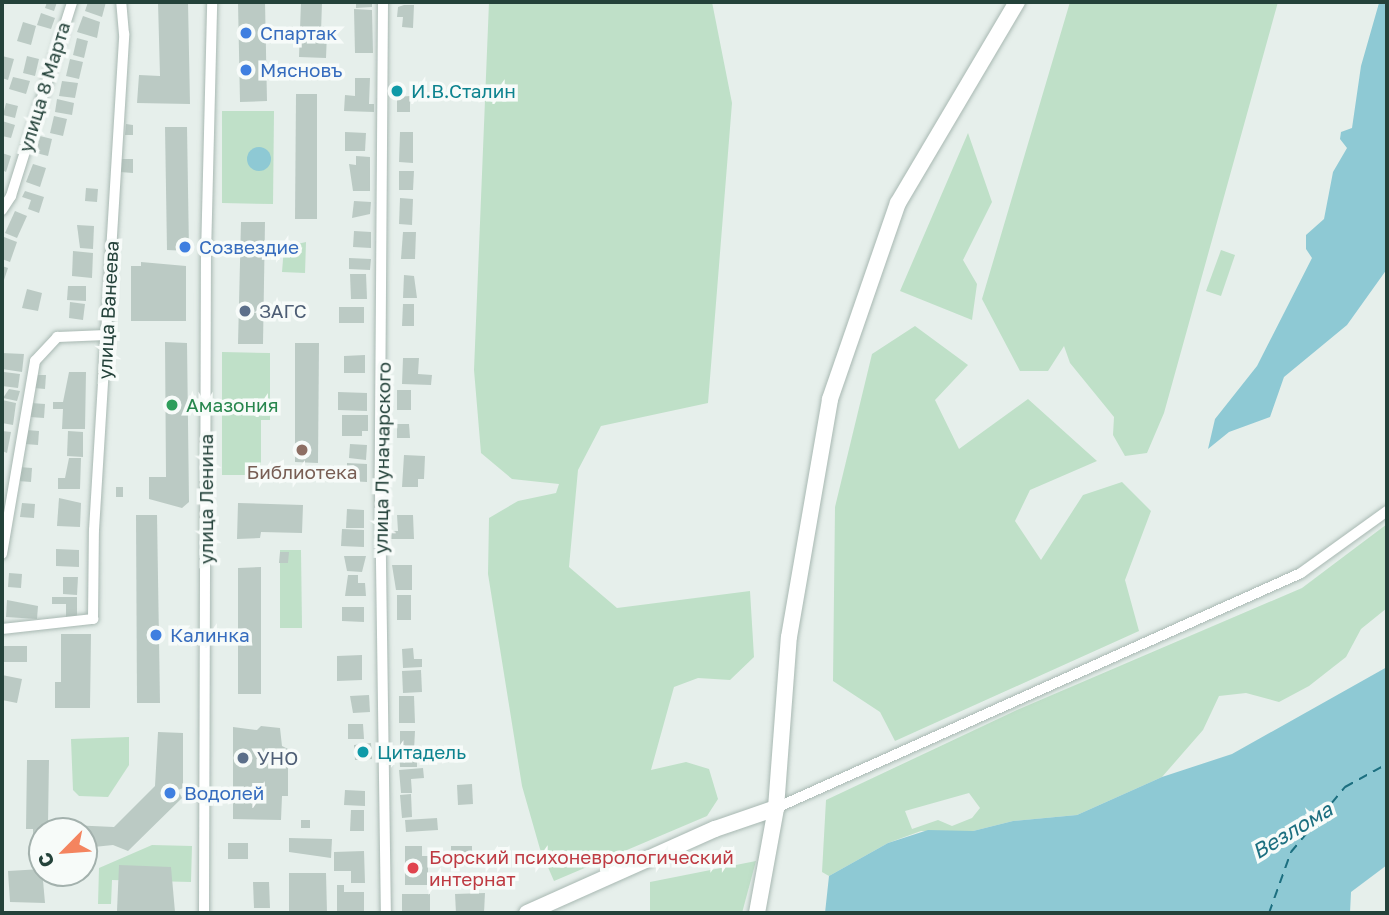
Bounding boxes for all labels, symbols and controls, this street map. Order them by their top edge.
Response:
street label: улица 8 Марта [13,19,75,155]
place label: Спартак [260,22,337,44]
marker: Спартак [238,25,254,41]
place label: Мясновъ [260,59,343,81]
marker: Мясновъ [238,62,254,78]
place label: И.В.Сталин [411,80,516,102]
marker: И.В.Сталин [389,83,405,99]
place label: Созвездие [199,236,299,258]
marker: Созвездие [177,239,193,255]
street label: улица Ванеева [93,240,123,380]
place label: ЗАГС [259,300,307,322]
marker: ЗАГС [237,303,253,319]
street label: улица Луначарского [369,362,395,554]
place label: Амазония [186,394,279,416]
marker: Амазония [164,397,180,413]
street label: улица Ленина [195,434,217,564]
marker: Библиотека [294,442,310,458]
place label: Библиотека [247,461,357,483]
place label: Калинка [170,624,250,646]
marker: Калинка [148,627,164,643]
place label: Цитадель [377,741,466,763]
marker: Цитадель [355,744,371,760]
place label: УНО [257,747,298,769]
marker: УНО [235,750,251,766]
place label: Водолей [184,782,264,804]
marker: Водолей [162,785,178,801]
water label: Везлома [1247,796,1337,864]
north arrow [28,817,98,887]
place label: Борский психоневрологический интернат [429,846,734,890]
text: С [32,849,59,871]
marker: Борский психоневрологический интернат [403,858,423,878]

